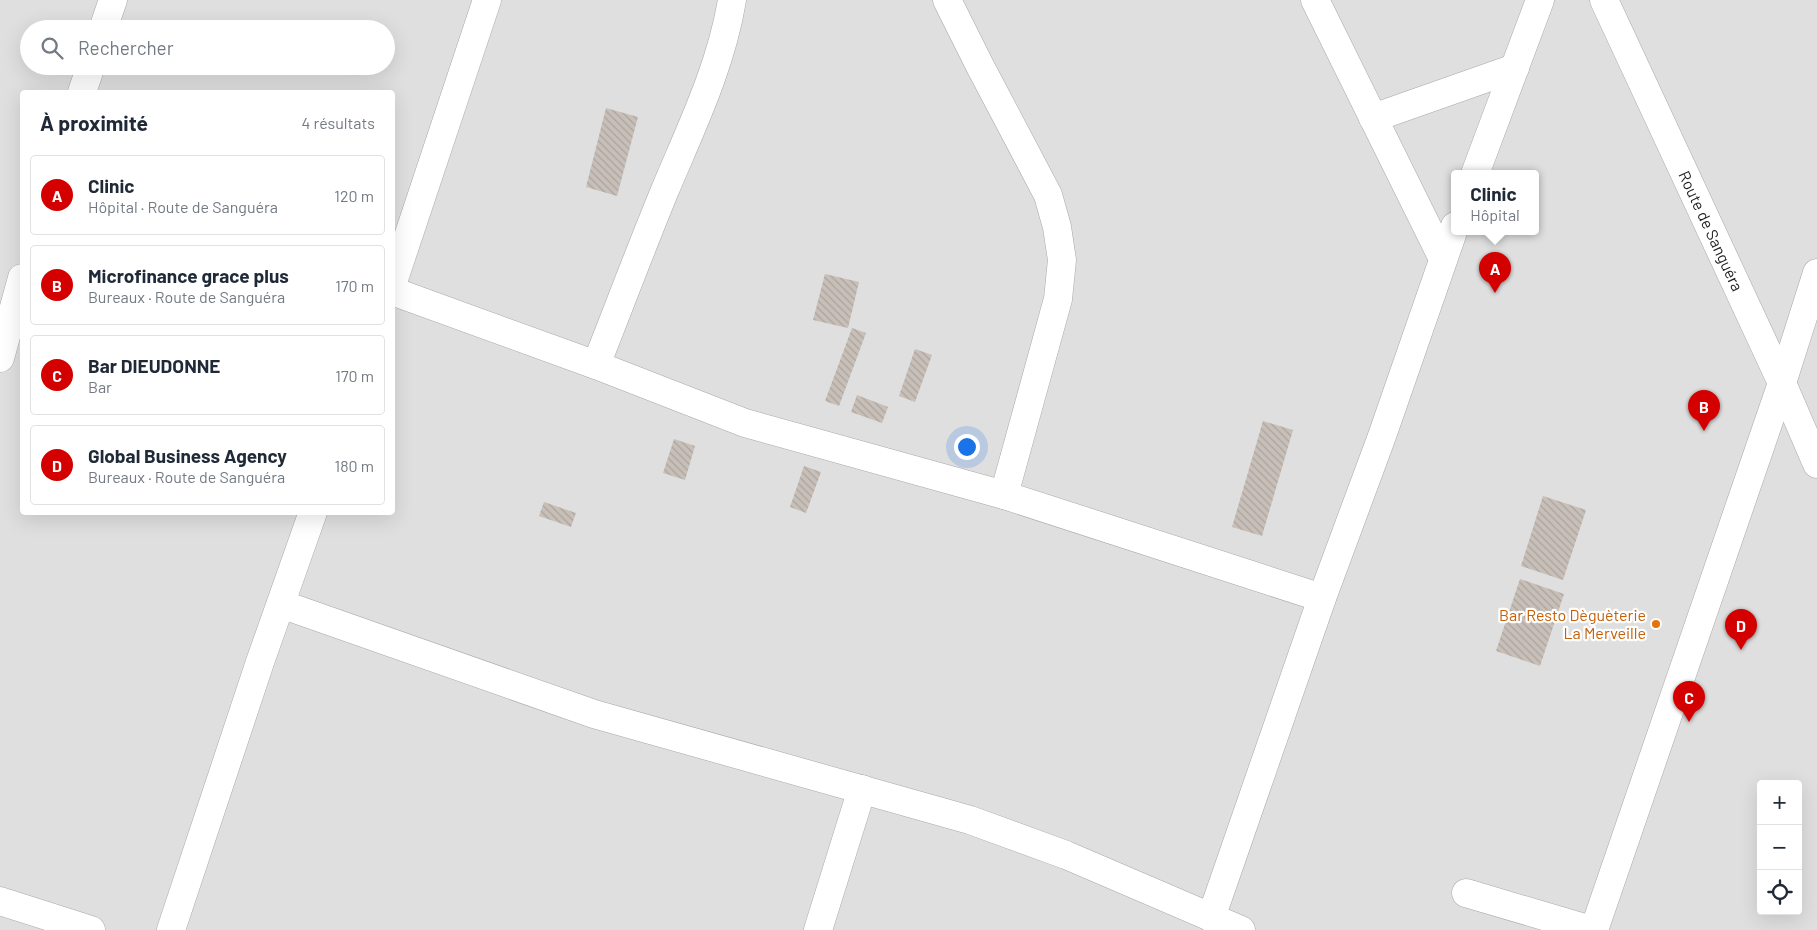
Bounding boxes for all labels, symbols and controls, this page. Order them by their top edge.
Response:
search box [20,20,395,75]
icon: search [38,34,66,62]
text: Rechercher [78,36,174,59]
text: À proximité [40,110,148,135]
text: 4 résultats [301,113,375,132]
street label: Route de Sanguéra [1675,168,1748,294]
popup [1451,170,1539,235]
text: Clinic [88,174,134,197]
text: Clinic [1470,182,1517,205]
text: A [52,186,62,205]
text: 120 m [334,186,374,205]
text: Hôpital · Route de Sanguéra [88,197,278,216]
text: Hôpital [1470,205,1520,224]
pin: A [1479,252,1511,293]
text: Microfinance grace plus [88,264,289,287]
text: B [52,276,62,295]
text: 170 m [335,276,374,295]
text: Bureaux · Route de Sanguéra [88,287,285,306]
text: Bar DIEUDONNE [88,354,220,377]
text: C [52,366,62,385]
text: 170 m [335,366,374,385]
text: Bar [88,377,112,396]
pin: B [1688,390,1720,431]
your location [954,434,980,460]
text: Global Business Agency [88,444,287,467]
text: D [52,456,62,475]
text: 180 m [335,456,374,475]
text: Bureaux · Route de Sanguéra [88,467,285,486]
place label: Bar Resto Dèguèterie La Merveille [1499,605,1646,642]
pin: D [1725,609,1757,650]
marker: Bar Resto Dèguèterie La Merveille [1650,618,1662,630]
pin: C [1673,681,1705,722]
map controls [1757,780,1802,915]
button: + [1757,780,1802,825]
button: − [1757,825,1802,870]
button: locate [1757,870,1802,915]

